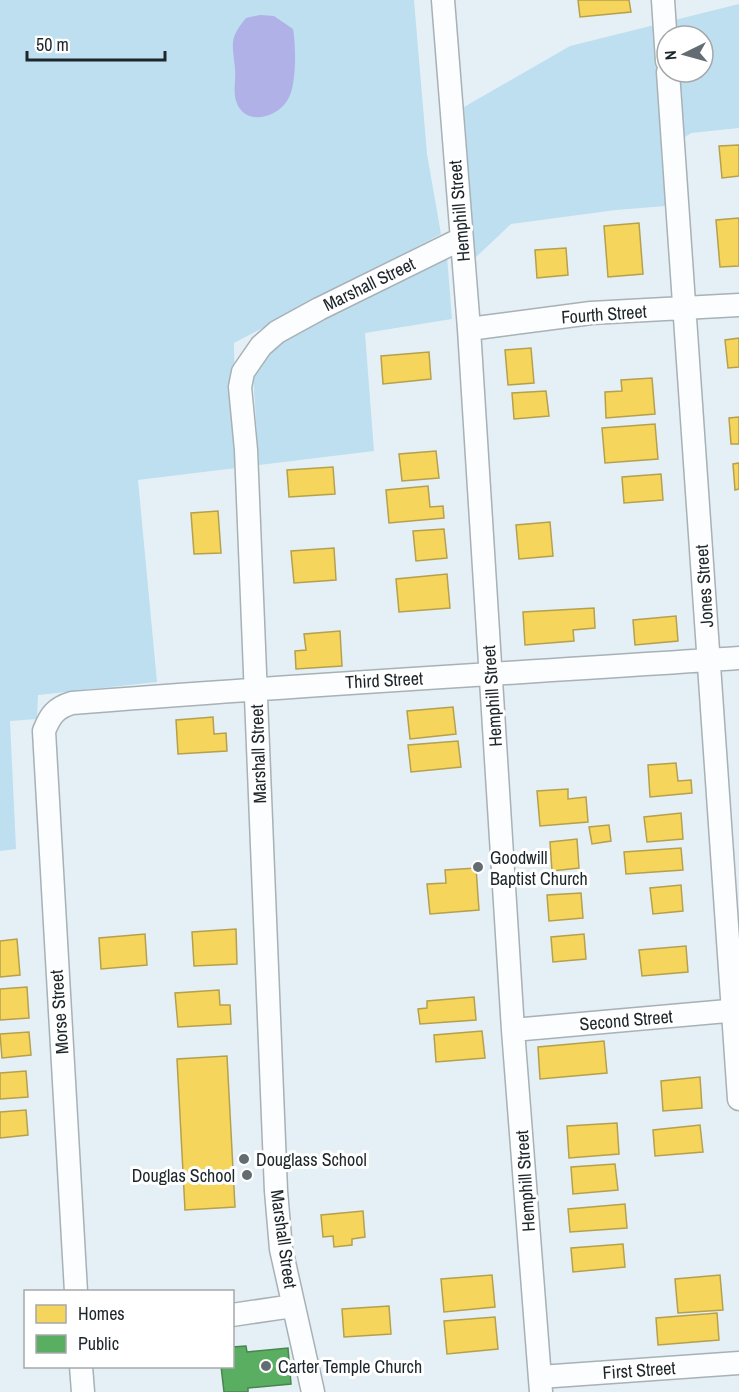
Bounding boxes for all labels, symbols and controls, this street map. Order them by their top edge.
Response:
scale bar [27,24,165,62]
north arrow [655,24,715,84]
text: 50 m [36,32,69,57]
text: N [659,50,681,61]
street label: Hemphill Street [442,159,476,263]
street label: Marshall Street [319,251,419,317]
street label: Fourth Street [561,299,647,329]
street label: Jones Street [689,544,719,628]
street label: Hemphill Street [476,644,508,748]
street label: Third Street [344,665,424,695]
street label: Marshall Street [244,704,272,804]
place label: Goodwill Baptist Church [490,845,588,891]
marker: Goodwill Baptist Church [471,860,485,874]
street label: Morse Street [44,969,74,1055]
street label: Second Street [578,1003,674,1037]
street label: Hemphill Street [509,1129,541,1233]
place label: Douglass School [256,1147,367,1172]
marker: Douglass School [237,1152,251,1166]
place label: Douglas School [132,1163,235,1188]
marker: Douglas School [240,1168,254,1182]
street label: Marshall Street [265,1188,303,1290]
legend [24,1290,234,1368]
text: Homes [78,1301,125,1326]
text: Public [78,1331,119,1356]
place label: Carter Temple Church [278,1354,422,1379]
street label: First Street [602,1355,676,1385]
marker: Carter Temple Church [259,1359,273,1373]

